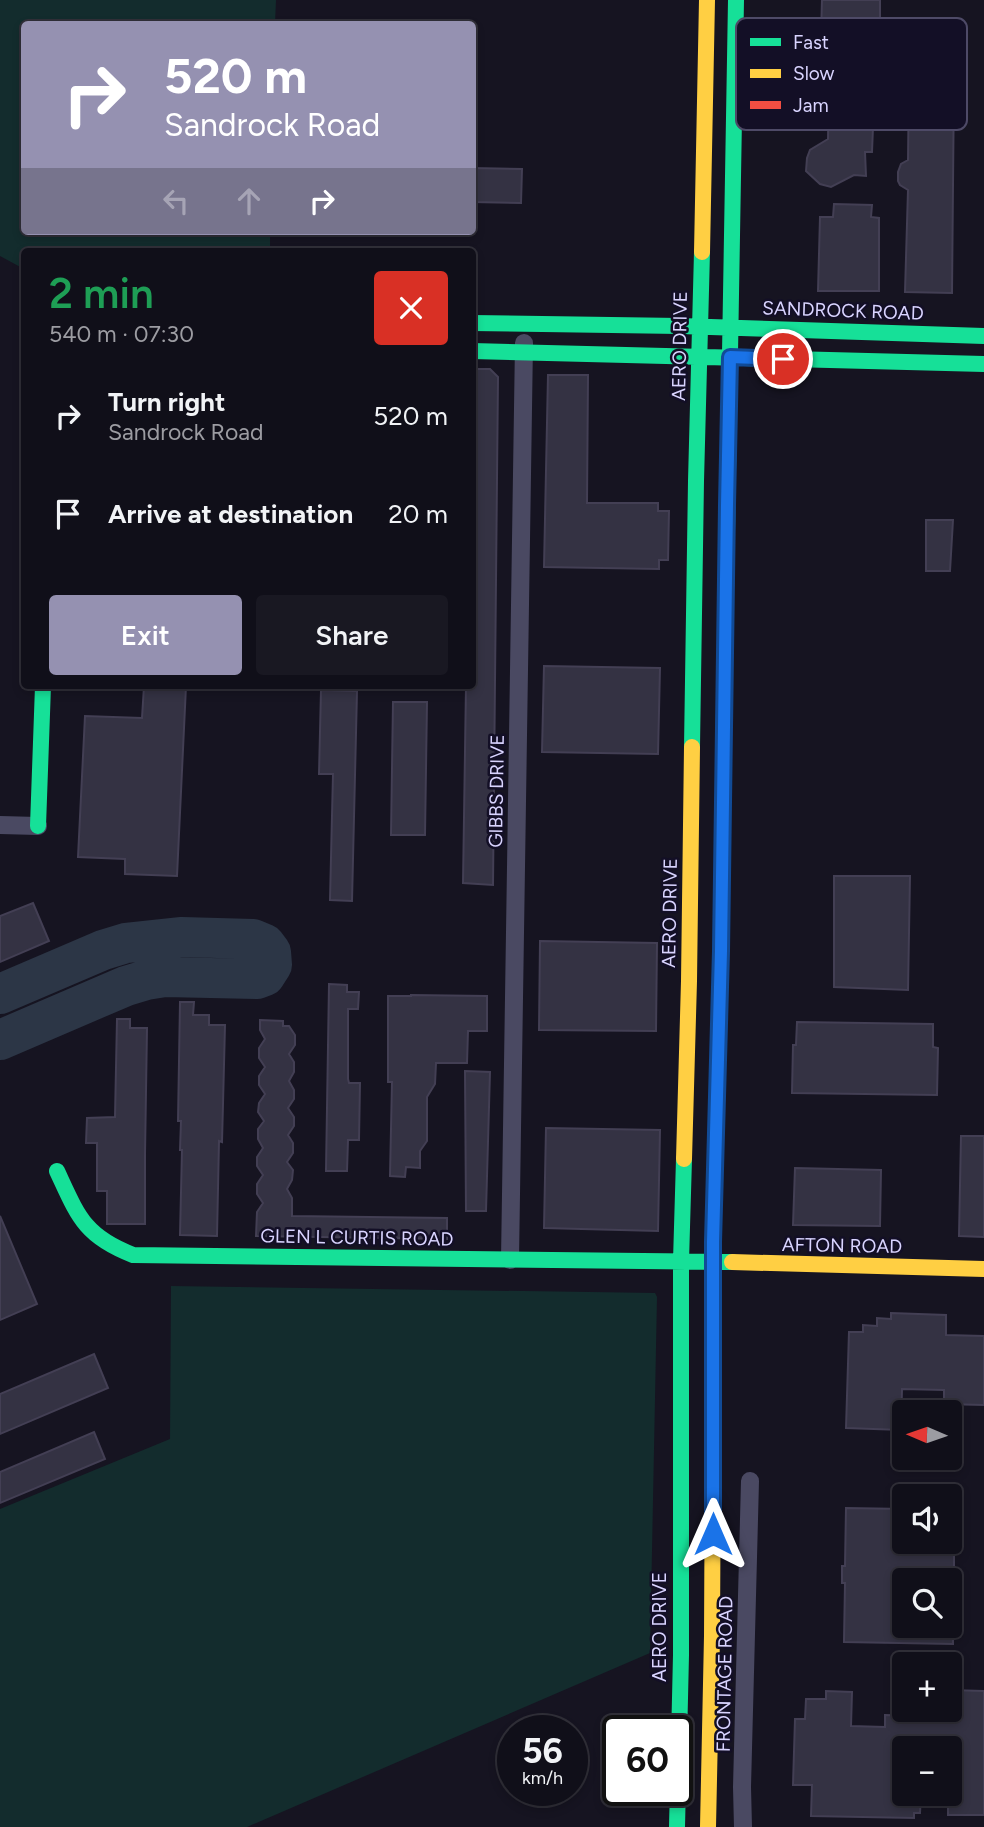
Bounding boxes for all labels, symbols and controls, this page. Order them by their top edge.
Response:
legend [736,18,967,130]
text: Fast [793,31,829,54]
text: 520 m [164,46,307,105]
icon: right [49,49,140,140]
text: Slow [793,62,835,85]
text: Jam [793,94,829,117]
text: Sandrock Road [164,106,380,144]
icon: left [157,182,195,220]
icon: ahead [230,182,268,220]
icon: right [303,182,341,220]
text: 2 min [49,268,154,319]
button: close [374,271,448,345]
street label: AERO DRIVE [667,291,692,401]
street label: SANDROCK ROAD [762,296,924,325]
text: 540 m · 07:30 [49,320,194,348]
pin [753,329,813,389]
icon: arrive [764,340,802,378]
text: Turn right [108,386,225,418]
icon: right [49,397,87,435]
text: 520 m [373,400,448,432]
text: Sandrock Road [108,418,264,446]
icon: arrive [49,495,87,533]
text: Arrive at destination [108,498,353,530]
text: 20 m [388,498,448,530]
button: Exit [49,595,242,675]
button: Share [256,595,448,675]
street label: GIBBS DRIVE [484,734,509,848]
street label: AERO DRIVE [657,858,682,968]
street label: GLEN L CURTIS ROAD [260,1224,454,1251]
street label: AFTON ROAD [782,1233,902,1258]
north arrow [892,1400,962,1470]
map controls [892,1400,962,1806]
button: sound [892,1484,962,1554]
position arrow [676,1497,750,1571]
button: search [892,1568,962,1638]
street label: AERO DRIVE [648,1572,671,1682]
street label: FRONTAGE ROAD [712,1596,737,1752]
button: + [892,1652,962,1722]
speed limit sign: 60 [602,1715,693,1806]
text: 56 [522,1730,563,1772]
button: − [892,1736,962,1806]
text: km/h [522,1767,563,1789]

